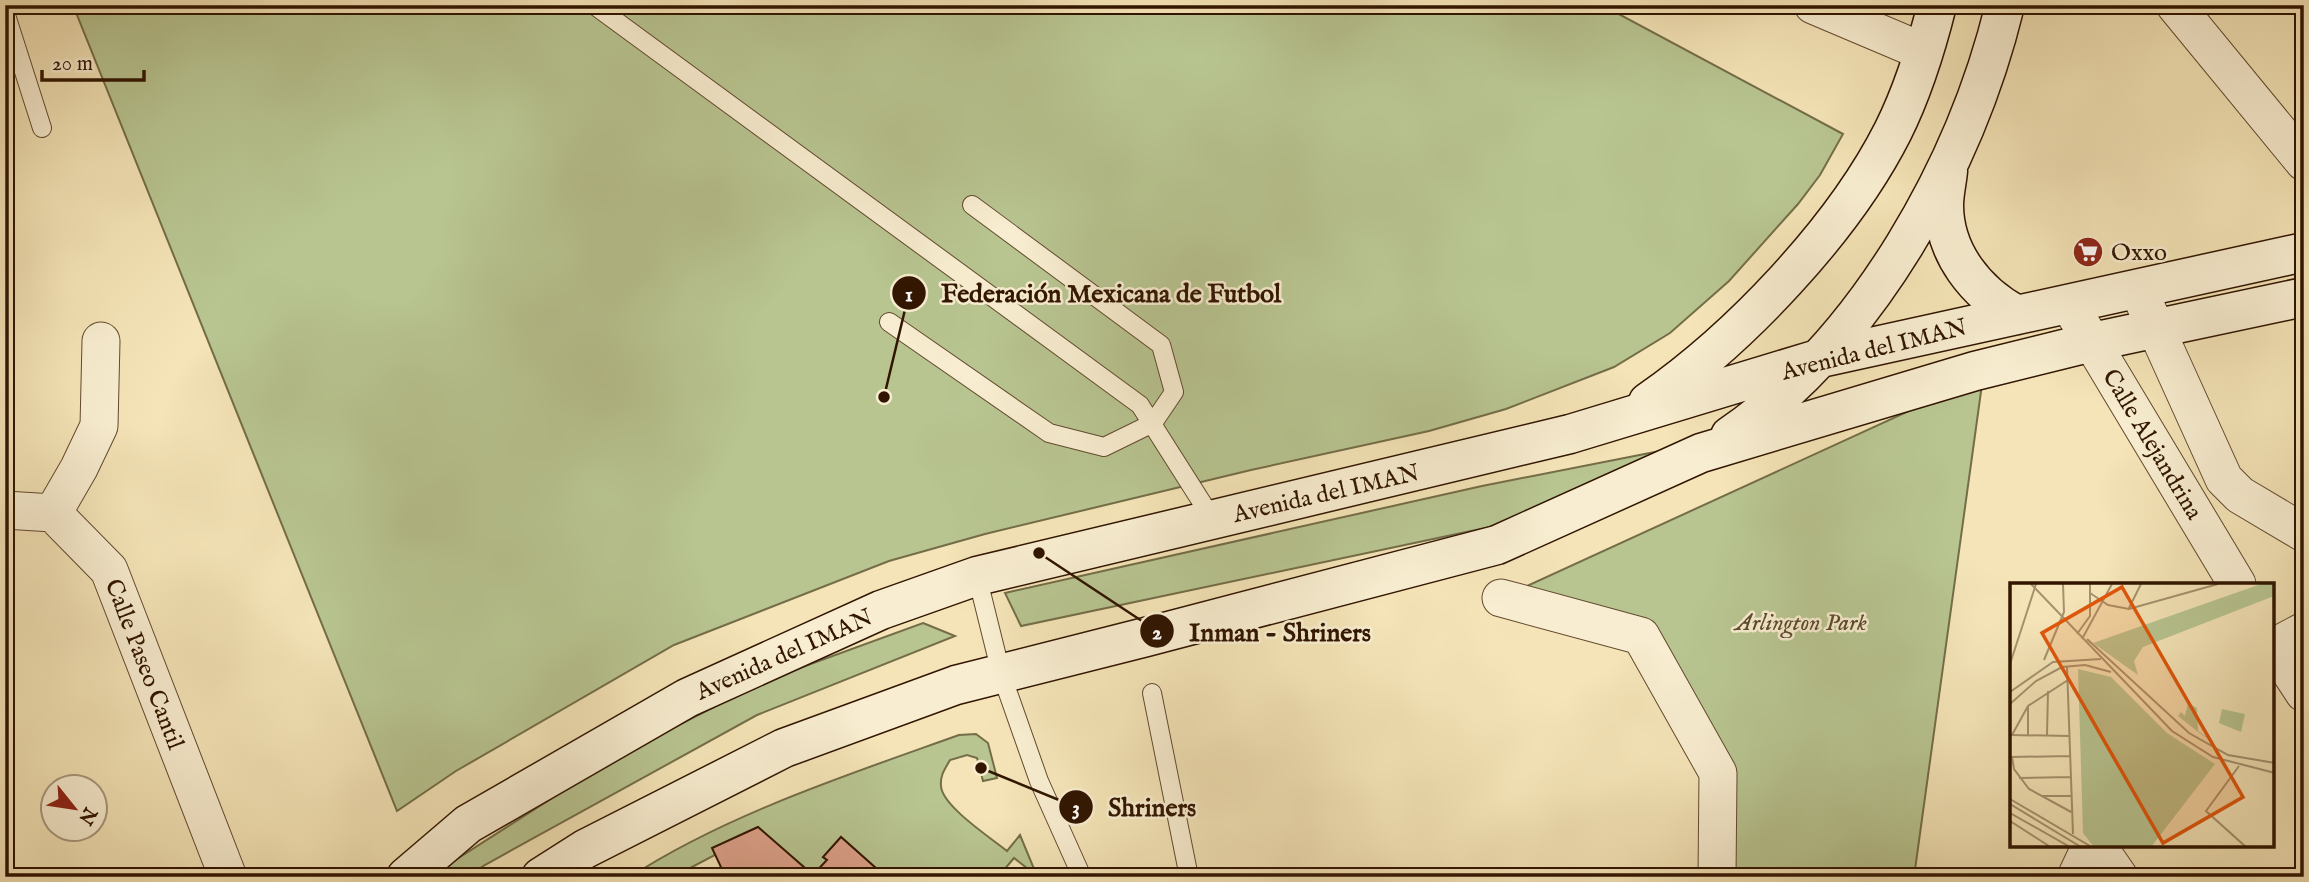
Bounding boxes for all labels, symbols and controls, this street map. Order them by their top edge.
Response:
scale bar [42,38,144,82]
text: 20 m [52,51,93,78]
supermarket icon: Oxxo [2071,235,2105,269]
place label: Oxxo [2111,238,2167,269]
callout: Federación Mexicana de Futbol [891,270,1295,317]
text: Federación Mexicana de Futbol [941,278,1282,311]
text: 1 [905,282,913,309]
street label: Avenida del IMAN [1777,312,1971,389]
street label: Calle Alejandrina [2095,364,2209,526]
street label: Avenida del IMAN [1229,458,1423,531]
street label: Calle Paseo Cantil [97,575,190,755]
inset map [2010,583,2274,847]
street label: Avenida del IMAN [690,602,878,709]
callout: Inman - Shriners [1140,608,1385,655]
park label: Arlington Park [1732,608,1867,639]
text: Inman - Shriners [1189,617,1371,650]
text: 2 [1152,620,1162,647]
north arrow [38,774,108,844]
callout: Shriners [1059,783,1210,830]
text: Shriners [1108,792,1196,825]
text: 3 [1072,795,1080,822]
text: N [72,802,102,829]

